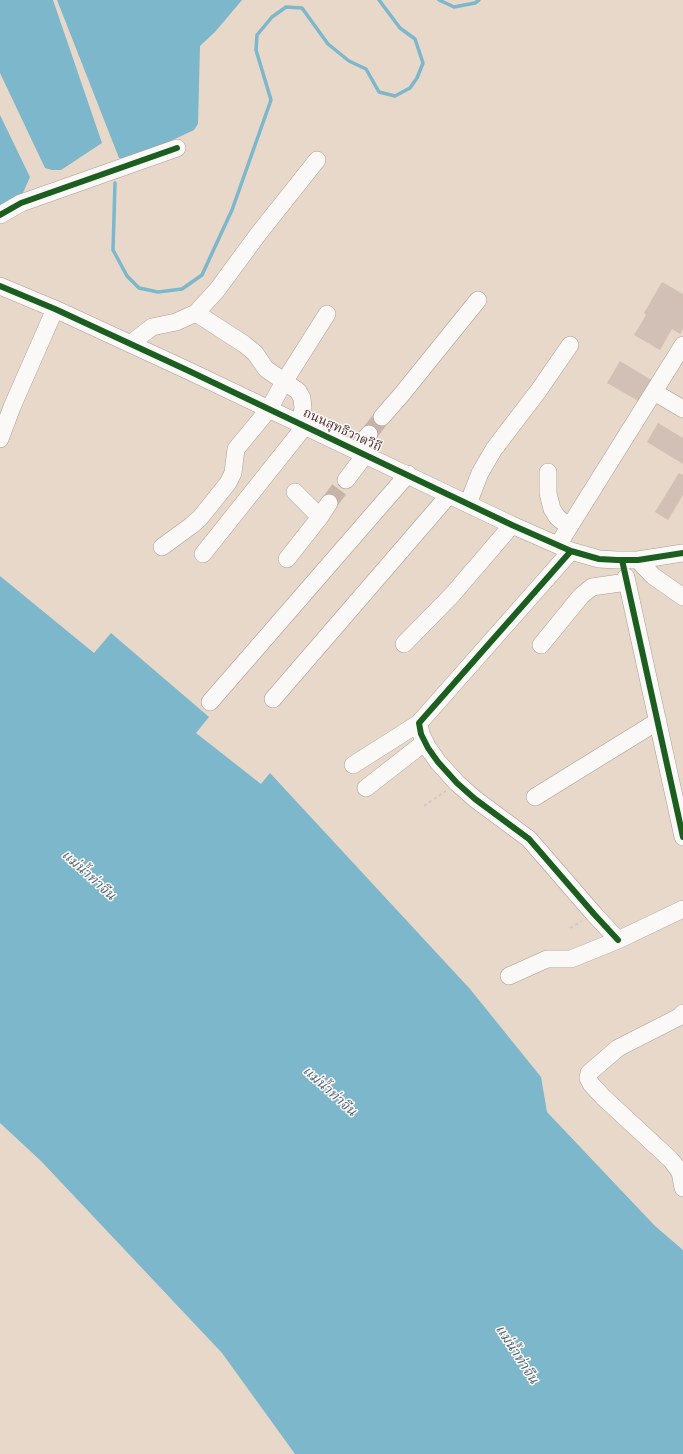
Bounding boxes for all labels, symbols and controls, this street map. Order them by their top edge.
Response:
street label: ถนนสุทธิวาตวิถี [300,406,384,456]
water label: แม่น้ำท่าจีน [57,847,119,905]
water label: แม่น้ำท่าจีน [298,1063,360,1121]
water label: แม่น้ำท่าจีน [491,1322,541,1388]

